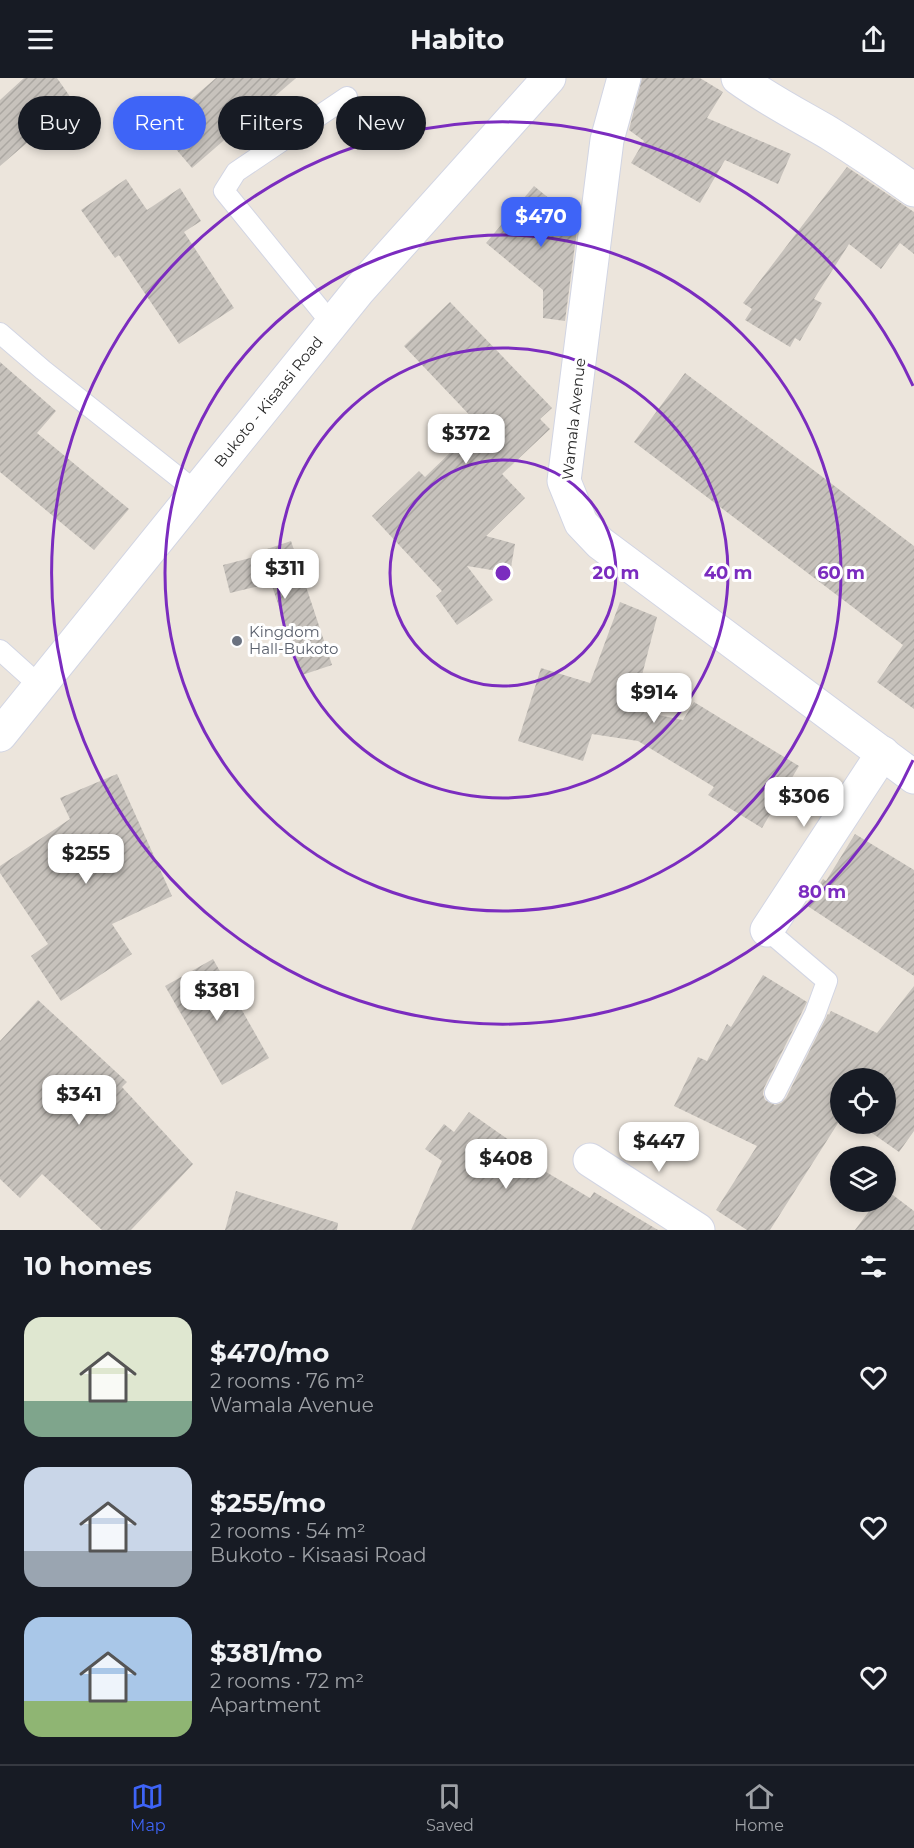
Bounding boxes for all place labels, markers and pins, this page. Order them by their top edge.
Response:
pin: $470 [505,197,577,248]
pin: $372 [430,414,502,465]
pin: $311 [249,549,321,600]
centre of rings [493,563,513,583]
place label: Kingdom Hall-Bukoto [249,622,339,658]
marker: Kingdom Hall-Bukoto [230,634,244,648]
pin: $914 [618,673,690,724]
pin: $306 [768,777,840,828]
pin: $255 [50,834,122,885]
pin: $381 [181,971,253,1022]
pin: $341 [43,1075,115,1126]
pin: $447 [623,1122,695,1173]
pin: $408 [470,1139,542,1190]

